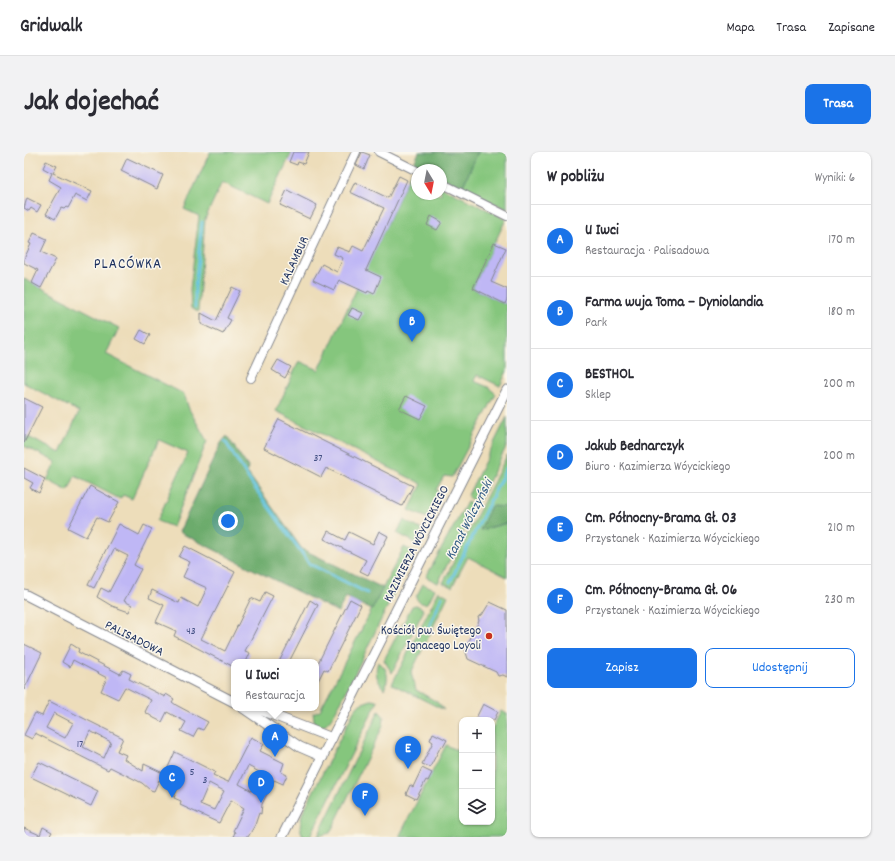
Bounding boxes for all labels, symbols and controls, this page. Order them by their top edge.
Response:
text: Gridwalk [20,14,83,41]
text: Mapa [727,18,754,38]
text: Trasa [776,18,806,38]
text: Zapisane [828,18,875,38]
text: Jak dojechać [24,84,159,124]
button: Trasa [805,84,871,124]
north arrow [411,164,447,200]
text: W pobliżu [547,166,604,190]
text: Wyniki: 6 [815,169,855,188]
text: U Iwci [585,220,619,242]
text: A [556,231,564,250]
text: 170 m [828,231,855,250]
street label: KALAMBUR [276,234,315,289]
text: Restauracja · Palisadowa [585,242,709,261]
district label: PLACÓWKA [94,254,162,276]
text: Farma wuja Toma – Dyniolandia [585,292,763,314]
text: B [557,303,563,322]
text: 180 m [828,303,855,322]
pin: B [399,309,425,342]
text: Park [585,314,607,333]
text: BESTHOL [585,364,634,386]
text: C [557,375,563,394]
text: 200 m [823,375,855,394]
text: Sklep [585,386,611,405]
text: Jakub Bednarczyk [585,436,684,458]
text: D [557,447,563,466]
text: 200 m [823,447,855,466]
house number: 37 [313,451,323,467]
text: Biuro · Kazimierza Wóycickiego [585,458,730,477]
water label: Kanał Wólczyński [441,474,500,564]
street label: KAZIMIERZA WÓYCICKIEGO [380,482,455,606]
text: Cm. Północny-Brama Gł. 03 [585,508,736,530]
your location [218,511,238,531]
text: E [557,519,563,538]
text: 210 m [827,519,855,538]
text: Przystanek · Kazimierza Wóycickiego [585,530,760,549]
text: Cm. Północny-Brama Gł. 06 [585,580,737,602]
text: F [557,591,563,610]
text: 230 m [825,591,855,610]
text: Przystanek · Kazimierza Wóycickiego [585,602,760,621]
street label: PALISADOWA [101,616,167,662]
place label: Kościół pw. Świętego Ignacego Loyoli [381,622,482,656]
house number: 43 [186,624,196,640]
marker: Kościół pw. Świętego Ignacego Loyoli [484,631,494,641]
button: Zapisz [547,648,697,688]
button: Udostępnij [705,648,855,688]
popup [231,659,319,711]
text: U Iwci [245,665,279,687]
text: Restauracja [245,687,305,706]
map controls [459,717,495,825]
button: + [459,717,495,753]
pin: A [262,724,288,757]
pin: E [395,736,421,769]
house number: 17 [77,737,83,753]
button: − [459,753,495,789]
pin: C [159,765,185,798]
house number: 5 [189,765,195,781]
pin: D [248,770,274,803]
house number: 3 [203,773,208,789]
pin: F [352,783,378,816]
button: layers [459,789,495,825]

